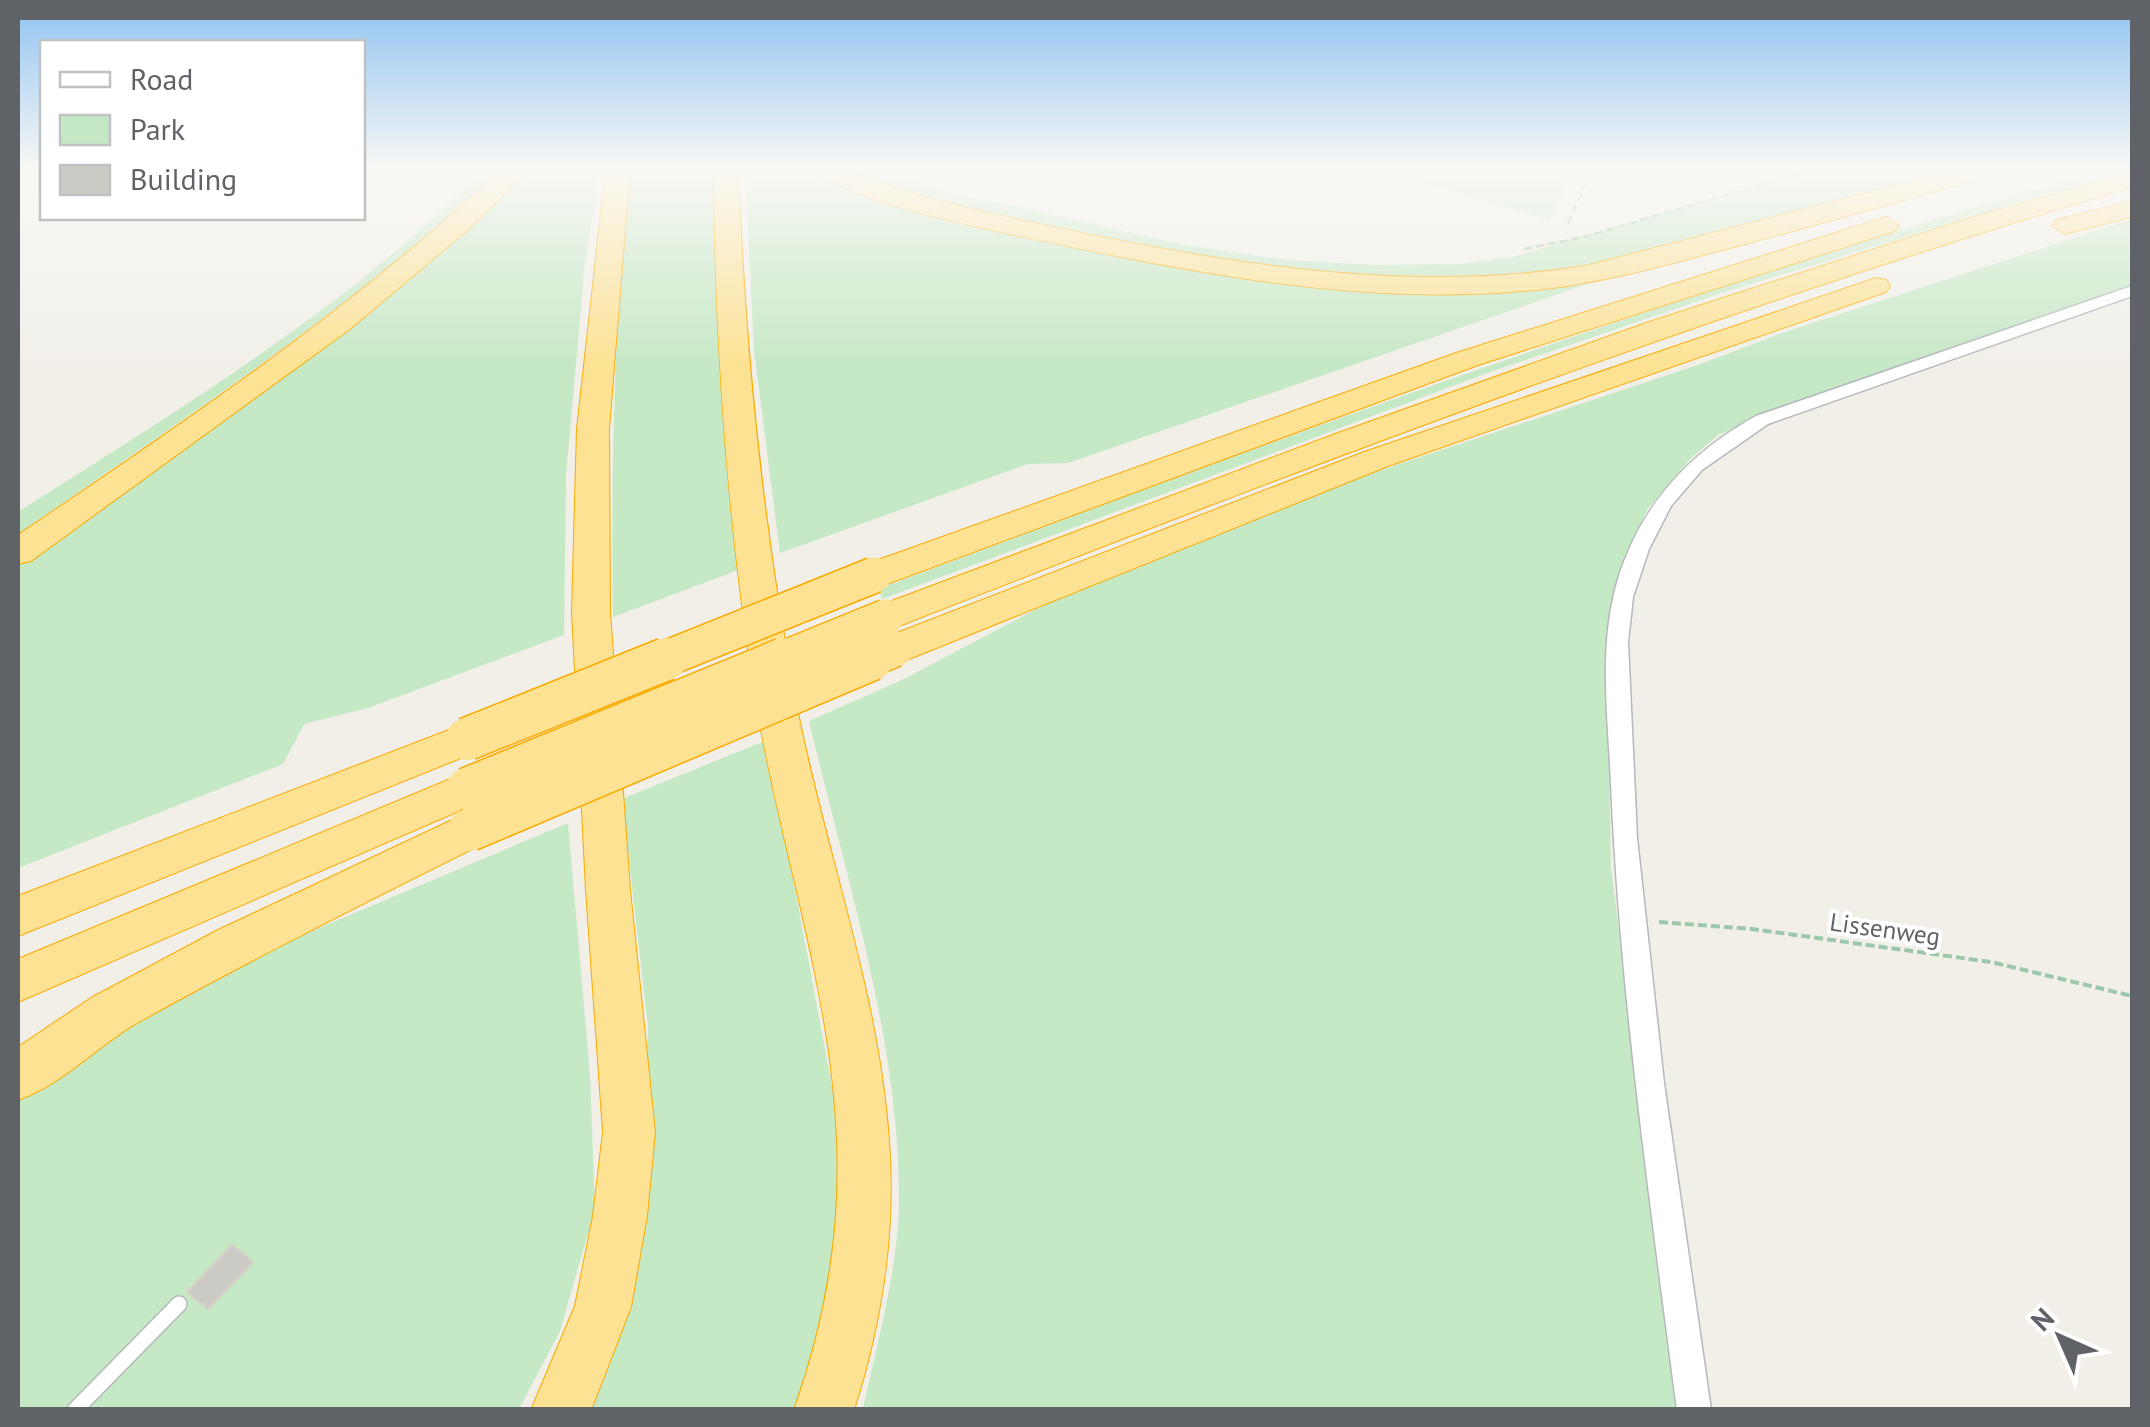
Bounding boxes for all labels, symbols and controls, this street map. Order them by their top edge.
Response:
legend [40,40,365,220]
text: Road [130,59,194,98]
text: Park [130,109,186,148]
text: Building [130,159,237,198]
street label: Lissenweg [1828,905,1942,953]
north arrow [2010,1287,2110,1387]
text: N [2022,1299,2062,1339]

